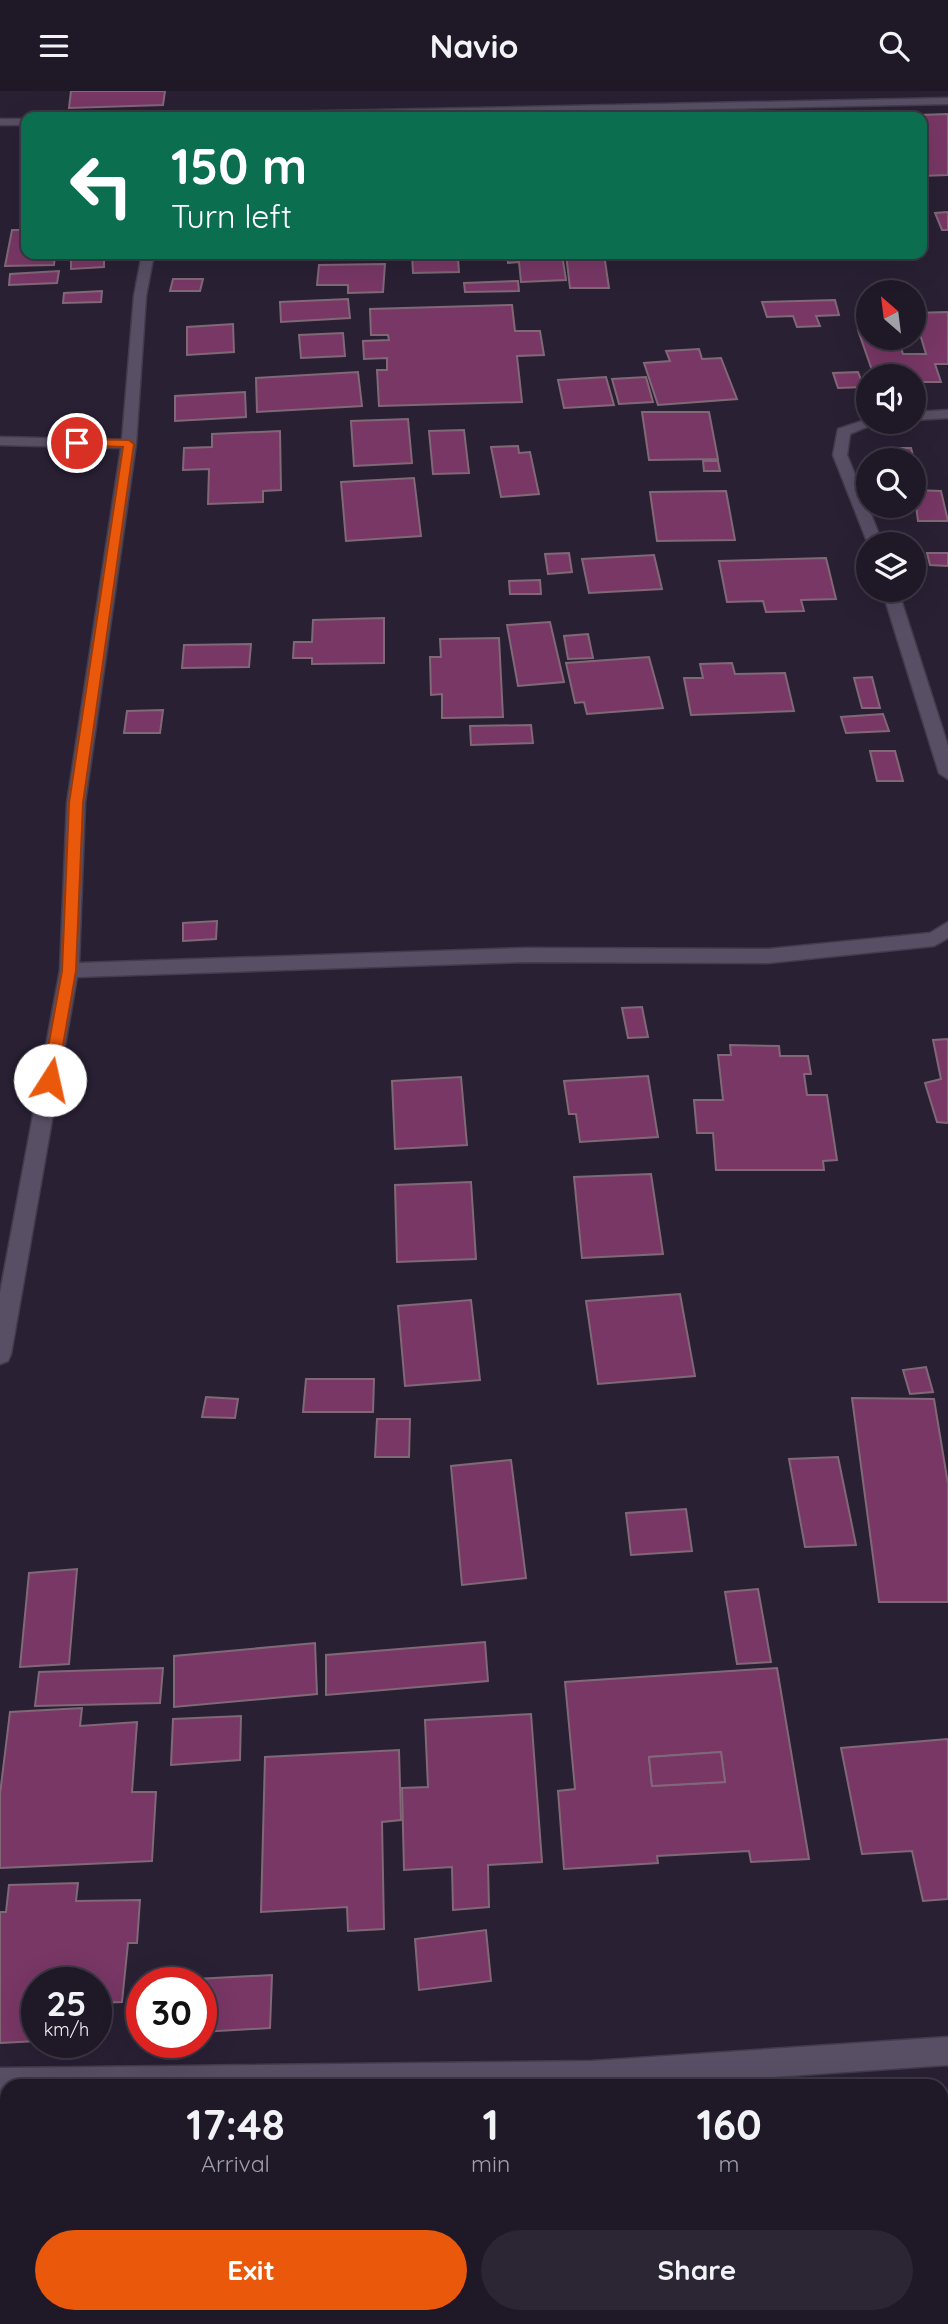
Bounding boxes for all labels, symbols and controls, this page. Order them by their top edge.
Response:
text: Navio [430,26,518,66]
icon: menu [35,27,73,65]
icon: search [875,27,913,65]
text: 150 m [171,135,307,196]
icon: left [56,140,147,231]
text: Turn left [171,196,292,236]
north arrow [856,280,926,350]
map controls [856,280,926,602]
button: sound [856,364,926,434]
pin [47,413,107,473]
icon: arrive [58,424,96,462]
button: search [856,448,926,518]
button: layers [856,532,926,602]
position arrow [13,1043,87,1117]
speed limit sign: 30 [126,1967,217,2058]
text: 25 [46,1981,87,2025]
text: km/h [44,2018,89,2041]
text: 17:48 [186,2098,285,2151]
text: 1 [482,2098,499,2151]
text: 160 [696,2098,762,2151]
text: Arrival [201,2149,270,2178]
text: min [471,2149,510,2178]
text: m [719,2149,740,2178]
button: Exit [35,2230,467,2310]
button: Share [481,2230,913,2310]

